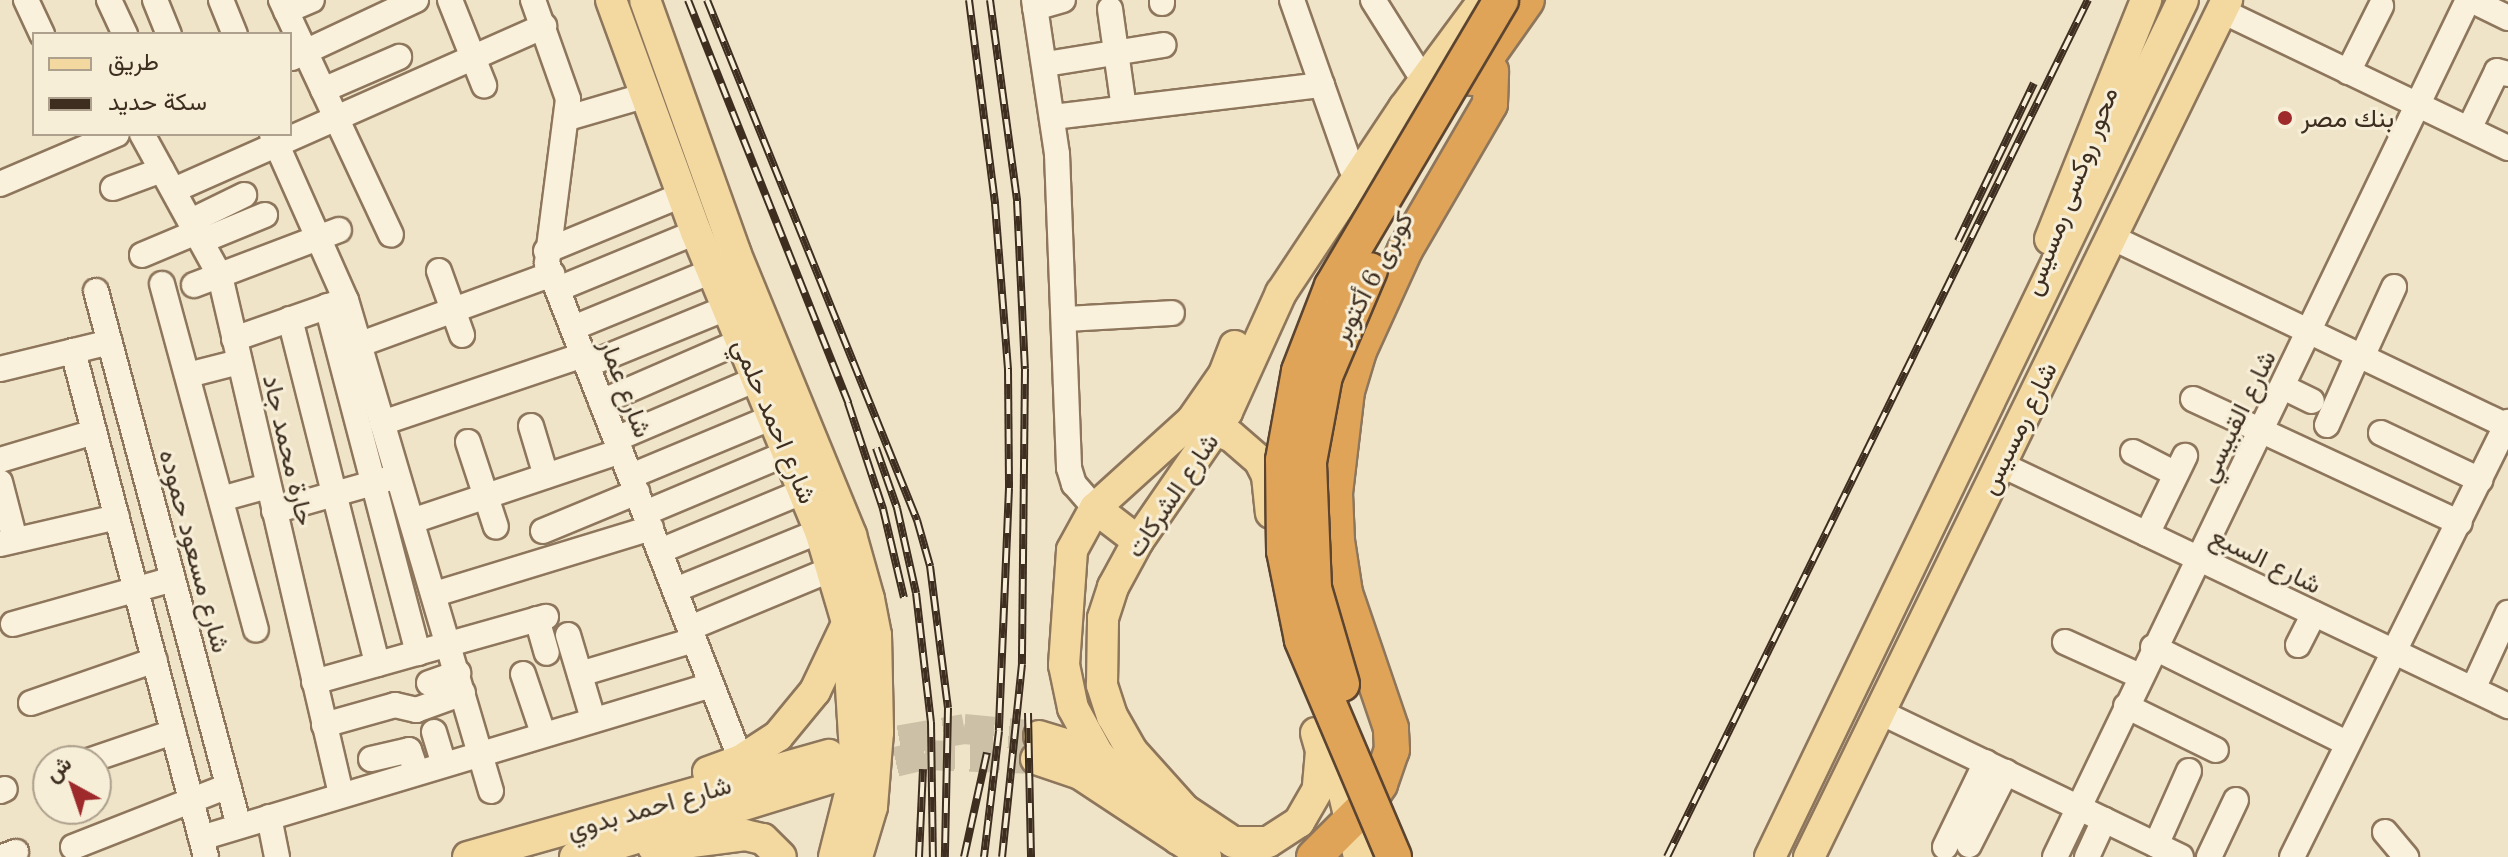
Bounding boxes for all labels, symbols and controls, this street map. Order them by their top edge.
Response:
legend [32,32,292,136]
text: طريق [108,46,159,77]
street label: محور روكسى رمسيس [2016,83,2124,299]
text: سكة حديد [108,86,207,117]
place label: بنك مصر [2301,102,2394,134]
marker: بنك مصر [2276,109,2294,127]
street label: كوبرى 6 أكتوبر [1324,206,1420,348]
street label: شارع عمار [593,334,659,442]
street label: شارع احمد حلمي [726,334,824,508]
street label: شارع القبيسي [2192,345,2282,487]
street label: شارع رمسيس [1973,357,2063,499]
street label: حارة محمد جاد [256,372,322,528]
street label: شارع الشركات [1119,427,1225,563]
street label: شارع مسعود حموده [153,446,237,656]
street label: شارع السبع [2206,520,2326,600]
north arrow [32,745,112,825]
text: ش [39,749,77,787]
street label: شارع احمد بدوي [563,769,735,845]

